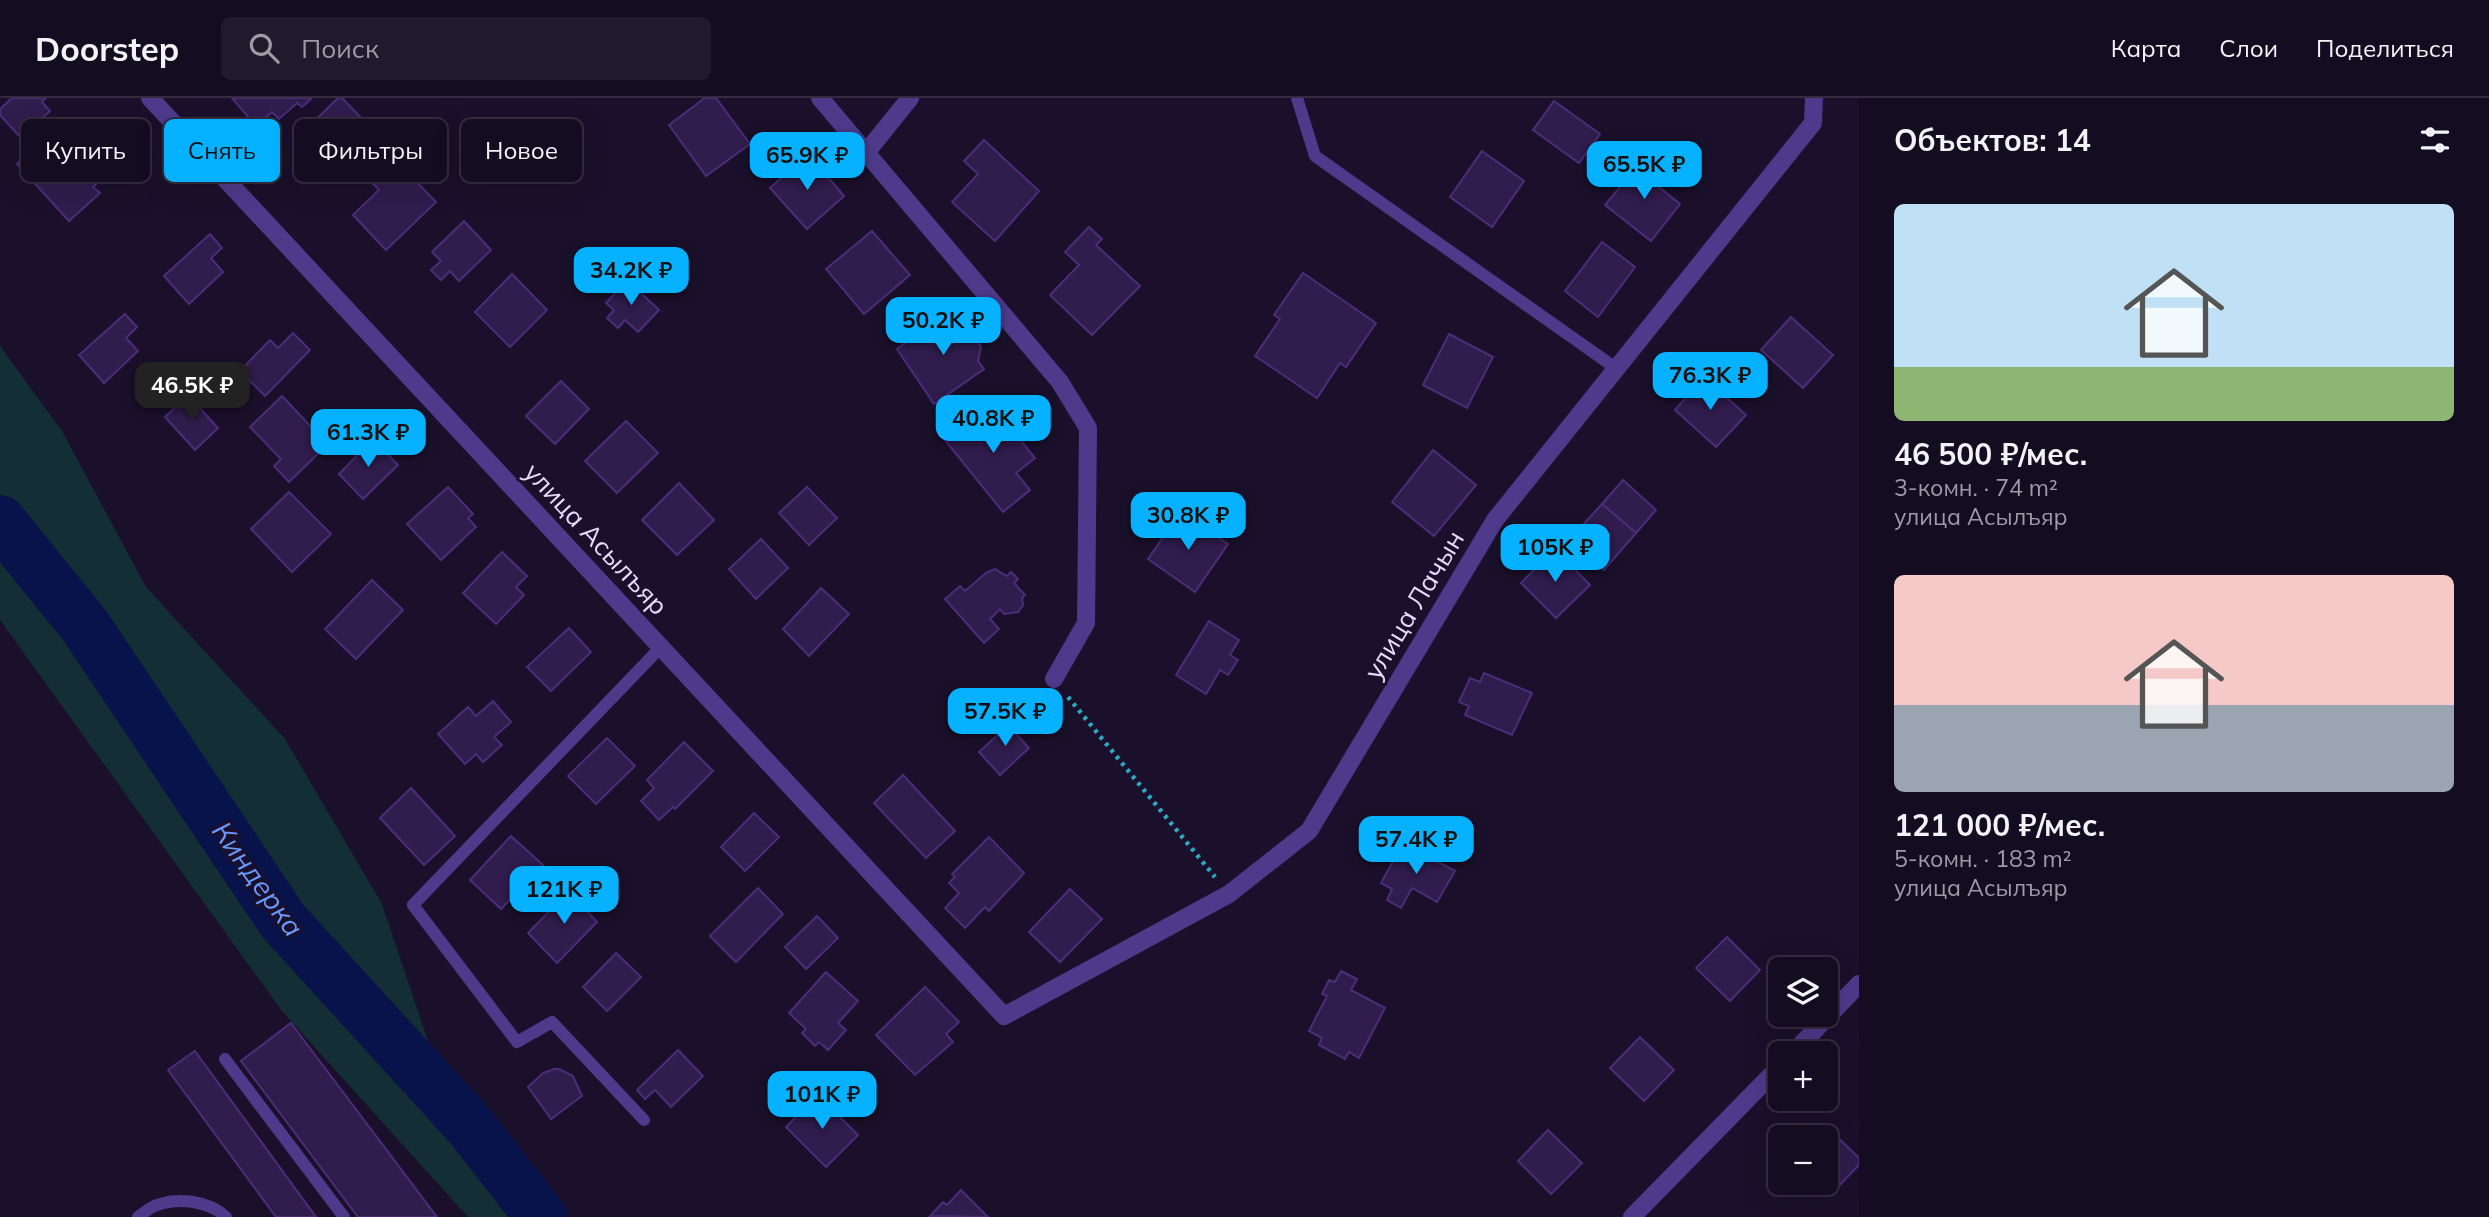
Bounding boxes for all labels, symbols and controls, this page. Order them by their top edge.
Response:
search box [221,17,711,80]
text: Doorstep [35,28,179,69]
icon: search [245,29,283,67]
text: Поиск [301,32,379,65]
text: Карта [2111,33,2181,63]
text: Слои [2219,33,2278,63]
text: Поделиться [2316,33,2454,63]
chip: Купить [21,119,150,182]
chip: Снять [164,119,280,182]
chip: Фильтры [294,119,447,182]
chip: Новое [461,119,582,182]
text: Объектов: 14 [1894,121,2091,159]
icon: filters [2416,121,2454,159]
pin: 65.9K ₽ [742,132,872,192]
text: 65.9K ₽ [766,140,848,169]
pin: 65.5K ₽ [1579,141,1709,201]
text: 65.5K ₽ [1603,149,1685,178]
pin: 34.2K ₽ [566,248,696,307]
icon: home [2111,250,2237,376]
text: 34.2K ₽ [590,255,672,284]
pin: 50.2K ₽ [878,298,1008,357]
text: 50.2K ₽ [902,305,984,334]
pin: 76.3K ₽ [1645,352,1775,412]
text: 76.3K ₽ [1669,360,1751,389]
pin: 46.5K ₽ [127,362,257,422]
text: 46.5K ₽ [151,370,233,399]
pin: 40.8K ₽ [928,396,1058,455]
text: 40.8K ₽ [952,403,1034,432]
pin: 61.3K ₽ [303,410,433,469]
text: 61.3K ₽ [327,417,409,446]
text: 46 500 ₽/мес. [1894,435,2087,473]
street label: улица Асылъяр [517,456,675,622]
text: 3-комн. · 74 m² [1894,473,2058,502]
pin: 30.8K ₽ [1123,492,1253,552]
text: 30.8K ₽ [1147,500,1229,529]
text: улица Асылъяр [1894,502,2068,531]
street label: улица Лачын [1356,524,1471,685]
pin: 105K ₽ [1498,524,1612,584]
text: 105K ₽ [1517,532,1593,561]
icon: home [2111,621,2237,747]
pin: 57.5K ₽ [940,688,1070,748]
text: 57.5K ₽ [964,696,1046,725]
text: 121 000 ₽/мес. [1894,806,2105,844]
water label: Киндерка [205,814,312,943]
pin: 57.4K ₽ [1351,816,1481,876]
text: 57.4K ₽ [1375,824,1457,853]
text: 5-комн. · 183 m² [1894,844,2072,873]
pin: 121K ₽ [507,866,621,926]
text: улица Асылъяр [1894,873,2068,902]
text: 121K ₽ [526,874,602,903]
map controls [1768,957,1838,1195]
button: layers [1768,957,1838,1027]
button: + [1768,1041,1838,1111]
pin: 101K ₽ [765,1072,879,1131]
text: 101K ₽ [784,1079,860,1108]
button: − [1768,1125,1838,1195]

